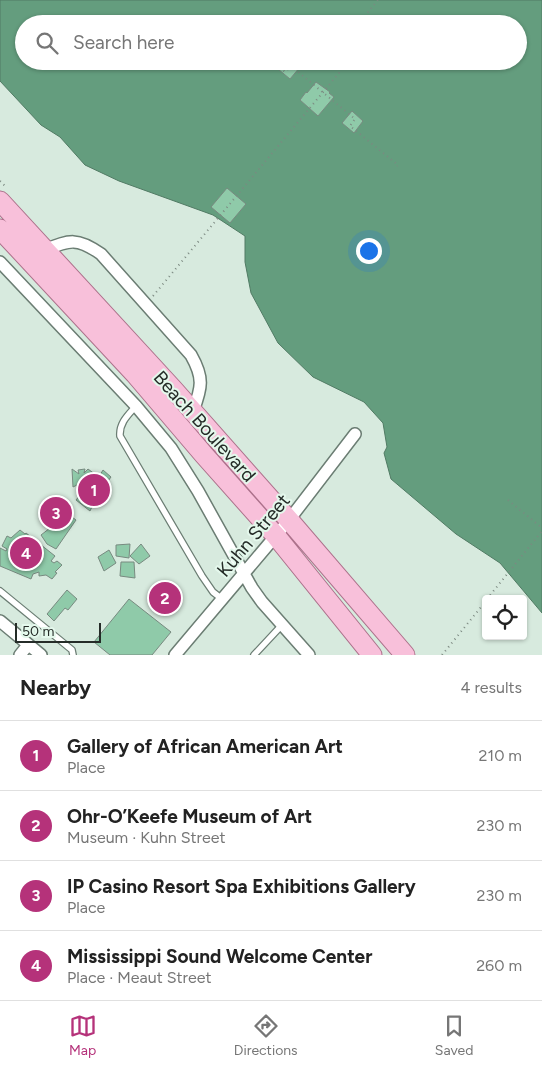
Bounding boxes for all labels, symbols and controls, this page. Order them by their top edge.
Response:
search box [15,15,527,70]
icon: search [33,29,61,57]
text: Search here [73,31,175,54]
your location [356,238,382,264]
street label: Beach Boulevard [149,366,261,487]
pin: 1 [78,471,110,509]
street label: Kuhn Street [212,489,295,582]
pin: 3 [40,494,72,532]
pin: 4 [10,534,42,572]
pin: 2 [149,579,181,617]
map controls [482,595,527,640]
button: locate [482,595,527,640]
scale bar [15,620,101,643]
text: 50 m [22,623,54,640]
text: Nearby [20,675,91,700]
text: 4 results [461,678,522,697]
text: Gallery of African American Art [67,735,343,758]
text: 1 [33,746,39,765]
text: 210 m [479,746,522,765]
text: Place [67,758,105,777]
text: Ohr-O’Keefe Museum of Art [67,805,312,828]
text: 2 [31,816,41,835]
text: 230 m [477,816,522,835]
text: Museum · Kuhn Street [67,828,225,847]
text: IP Casino Resort Spa Exhibitions Gallery [67,875,416,898]
text: 3 [32,886,40,905]
text: 230 m [477,886,522,905]
text: Place [67,898,105,917]
text: Mississippi Sound Welcome Center [67,945,372,968]
text: 4 [31,956,41,975]
text: 260 m [476,956,522,975]
text: Place · Meaut Street [67,968,211,987]
tab: Map [69,1012,97,1059]
tab: Directions [234,1012,298,1059]
tab: Saved [435,1012,473,1059]

